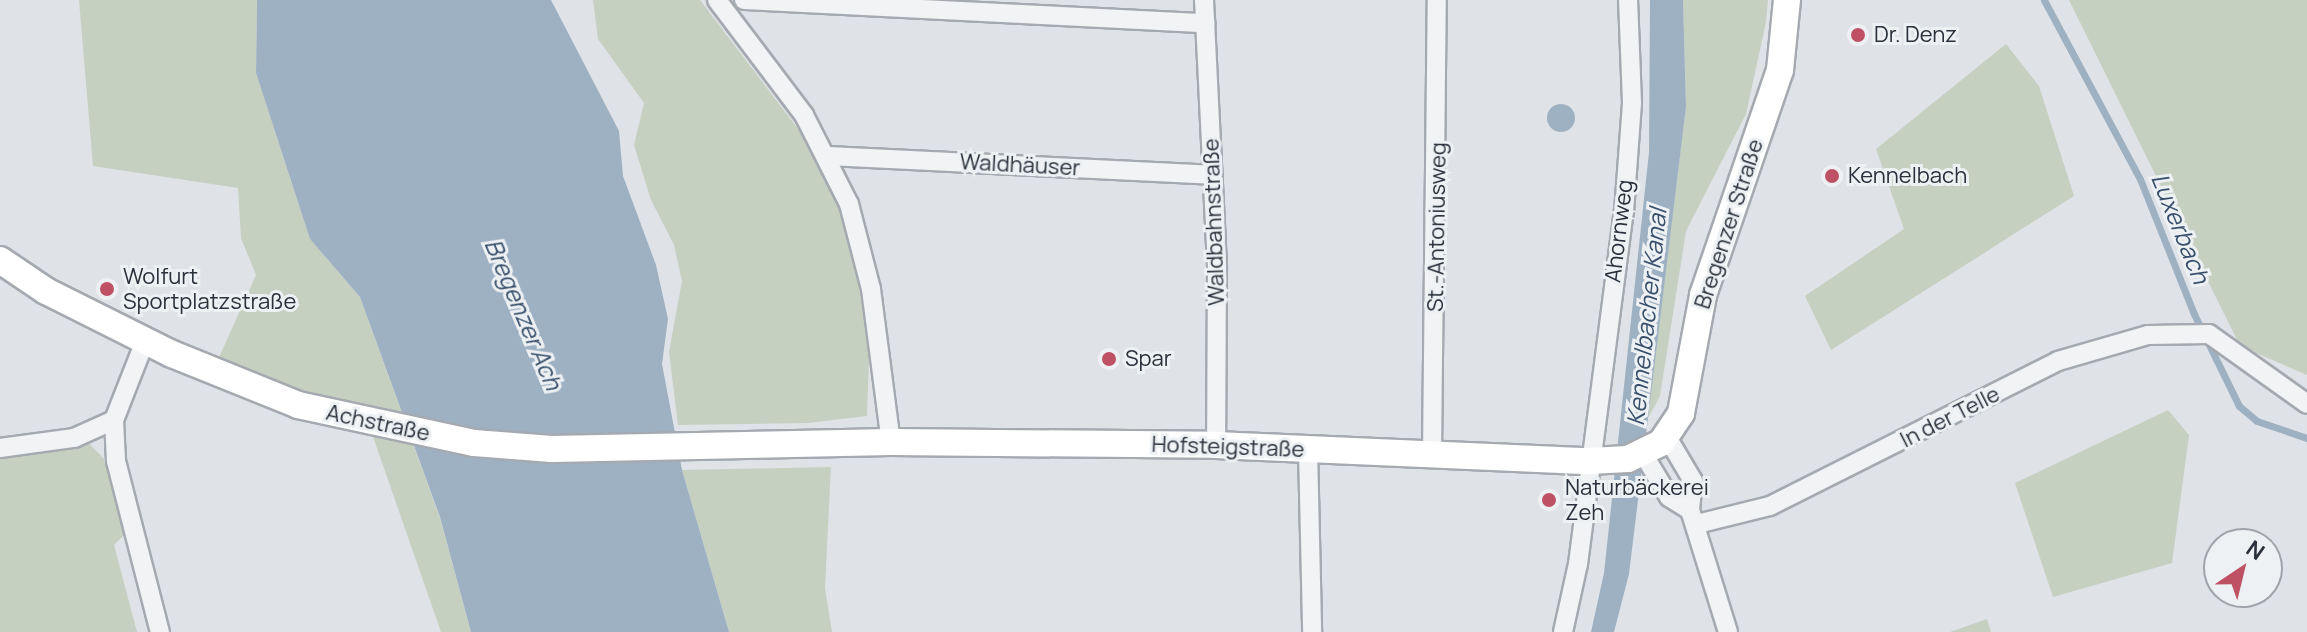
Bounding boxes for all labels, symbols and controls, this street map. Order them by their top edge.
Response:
place label: Dr. Denz [1874,22,1957,48]
marker: Dr. Denz [1849,26,1867,44]
street label: Bregenzer Straße [1689,136,1769,312]
street label: Waldbahnstraße [1198,138,1230,306]
street label: St.-Antoniusweg [1422,142,1452,312]
street label: Waldhäuser [959,149,1081,181]
place label: Kennelbach [1848,163,1967,189]
marker: Kennelbach [1823,167,1841,185]
water label: Luxerbach [2146,169,2216,287]
street label: Ahornweg [1600,178,1638,284]
water label: Kennelbacher Kanal [1620,207,1672,427]
water label: Bregenzer Ach [479,234,569,394]
place label: Wolfurt Sportplatzstraße [123,263,296,314]
marker: Wolfurt Sportplatzstraße [98,280,116,298]
place label: Spar [1125,346,1172,372]
marker: Spar [1100,350,1118,368]
street label: In der Telle [1896,381,2004,453]
street label: Achstraße [324,399,432,447]
street label: Hofsteigstraße [1151,431,1305,463]
place label: Naturbäckerei Zeh [1565,474,1709,526]
marker: Naturbäckerei Zeh [1540,491,1558,509]
north arrow [2203,528,2283,608]
text: N [2241,533,2271,567]

